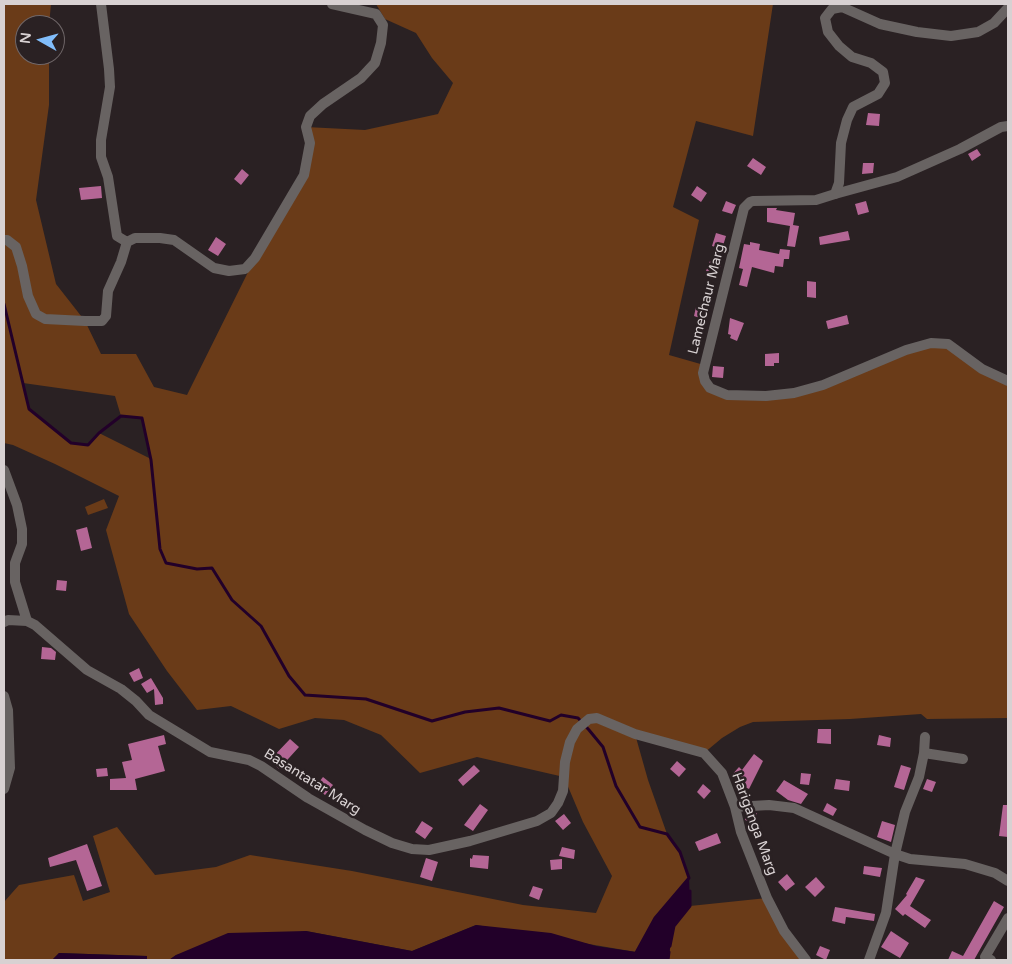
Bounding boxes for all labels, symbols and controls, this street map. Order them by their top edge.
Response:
north arrow [15,15,65,65]
text: N [16,32,35,45]
street label: Lamechaur Marg [685,242,729,356]
street label: Basantatar Marg [260,745,364,819]
street label: Hariganga Marg [728,770,780,878]

